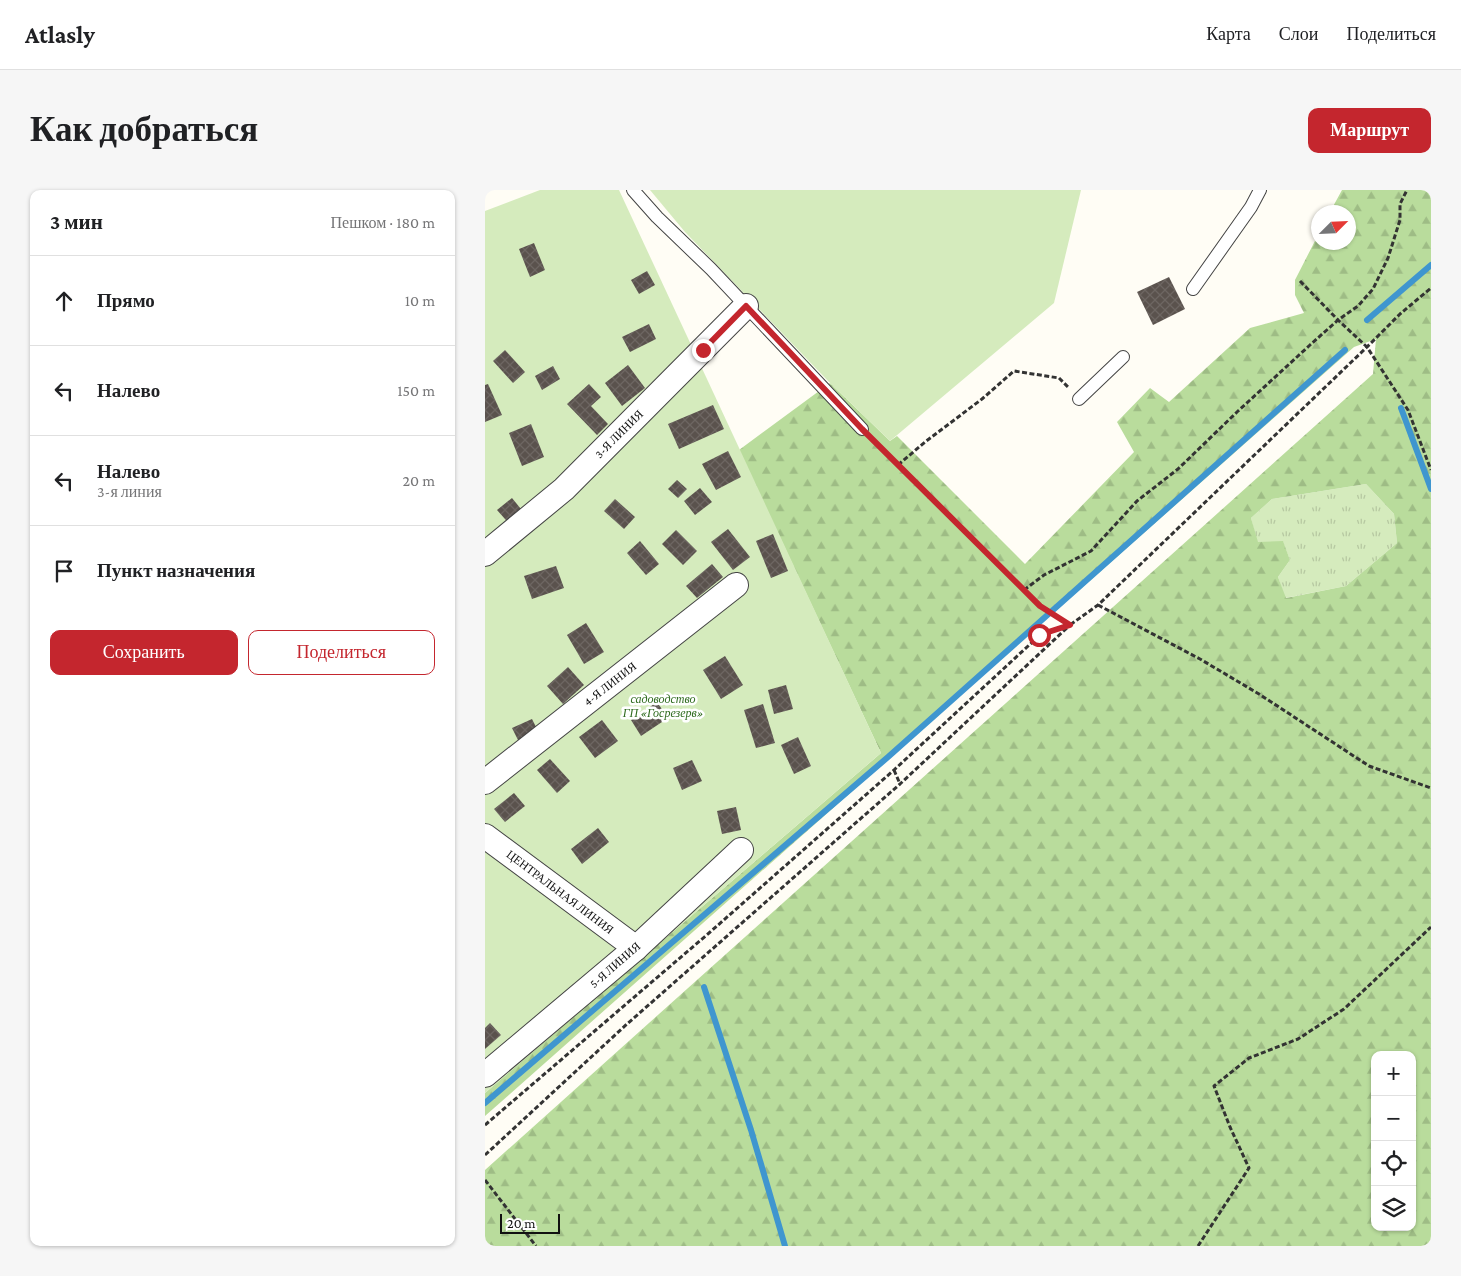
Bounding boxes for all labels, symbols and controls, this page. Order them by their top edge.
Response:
text: Atlasly [25,21,95,48]
text: Карта [1206,24,1251,44]
text: Слои [1279,24,1318,44]
text: Поделиться [1346,24,1436,44]
button: Маршрут [1308,108,1431,153]
text: Как добраться [30,110,258,149]
north arrow [1311,205,1356,250]
text: 3 мин [50,210,103,234]
text: Пешком · 180 m [331,214,435,231]
icon: ahead [50,287,78,315]
text: Прямо [97,290,155,311]
text: 10 m [405,292,435,309]
route end [692,339,715,362]
icon: left [50,377,78,405]
text: Налево [97,380,160,401]
text: 150 m [397,382,435,399]
street label: 3-Я ЛИНИЯ [592,407,646,461]
text: Налево [97,461,160,482]
icon: left [50,467,78,495]
text: 20 m [402,472,435,489]
text: 3-я линия [97,483,162,500]
icon: arrive [50,557,78,585]
text: Пункт назначения [97,560,255,581]
route start [1028,624,1051,647]
button: Сохранить [50,630,238,675]
button: Поделиться [248,630,435,675]
street label: 4-Я ЛИНИЯ [581,659,639,709]
park label: садоводство ГП «Госрезерв» [622,692,703,720]
street label: ЦЕНТРАЛЬНАЯ ЛИНИЯ [504,847,616,937]
street label: 5-Я ЛИНИЯ [587,939,643,991]
map controls [1371,1051,1416,1231]
button: + [1371,1051,1416,1096]
button: − [1371,1096,1416,1141]
button: locate [1371,1141,1416,1186]
button: layers [1371,1186,1416,1231]
scale bar [500,1211,560,1234]
text: 20 m [507,1215,535,1231]

